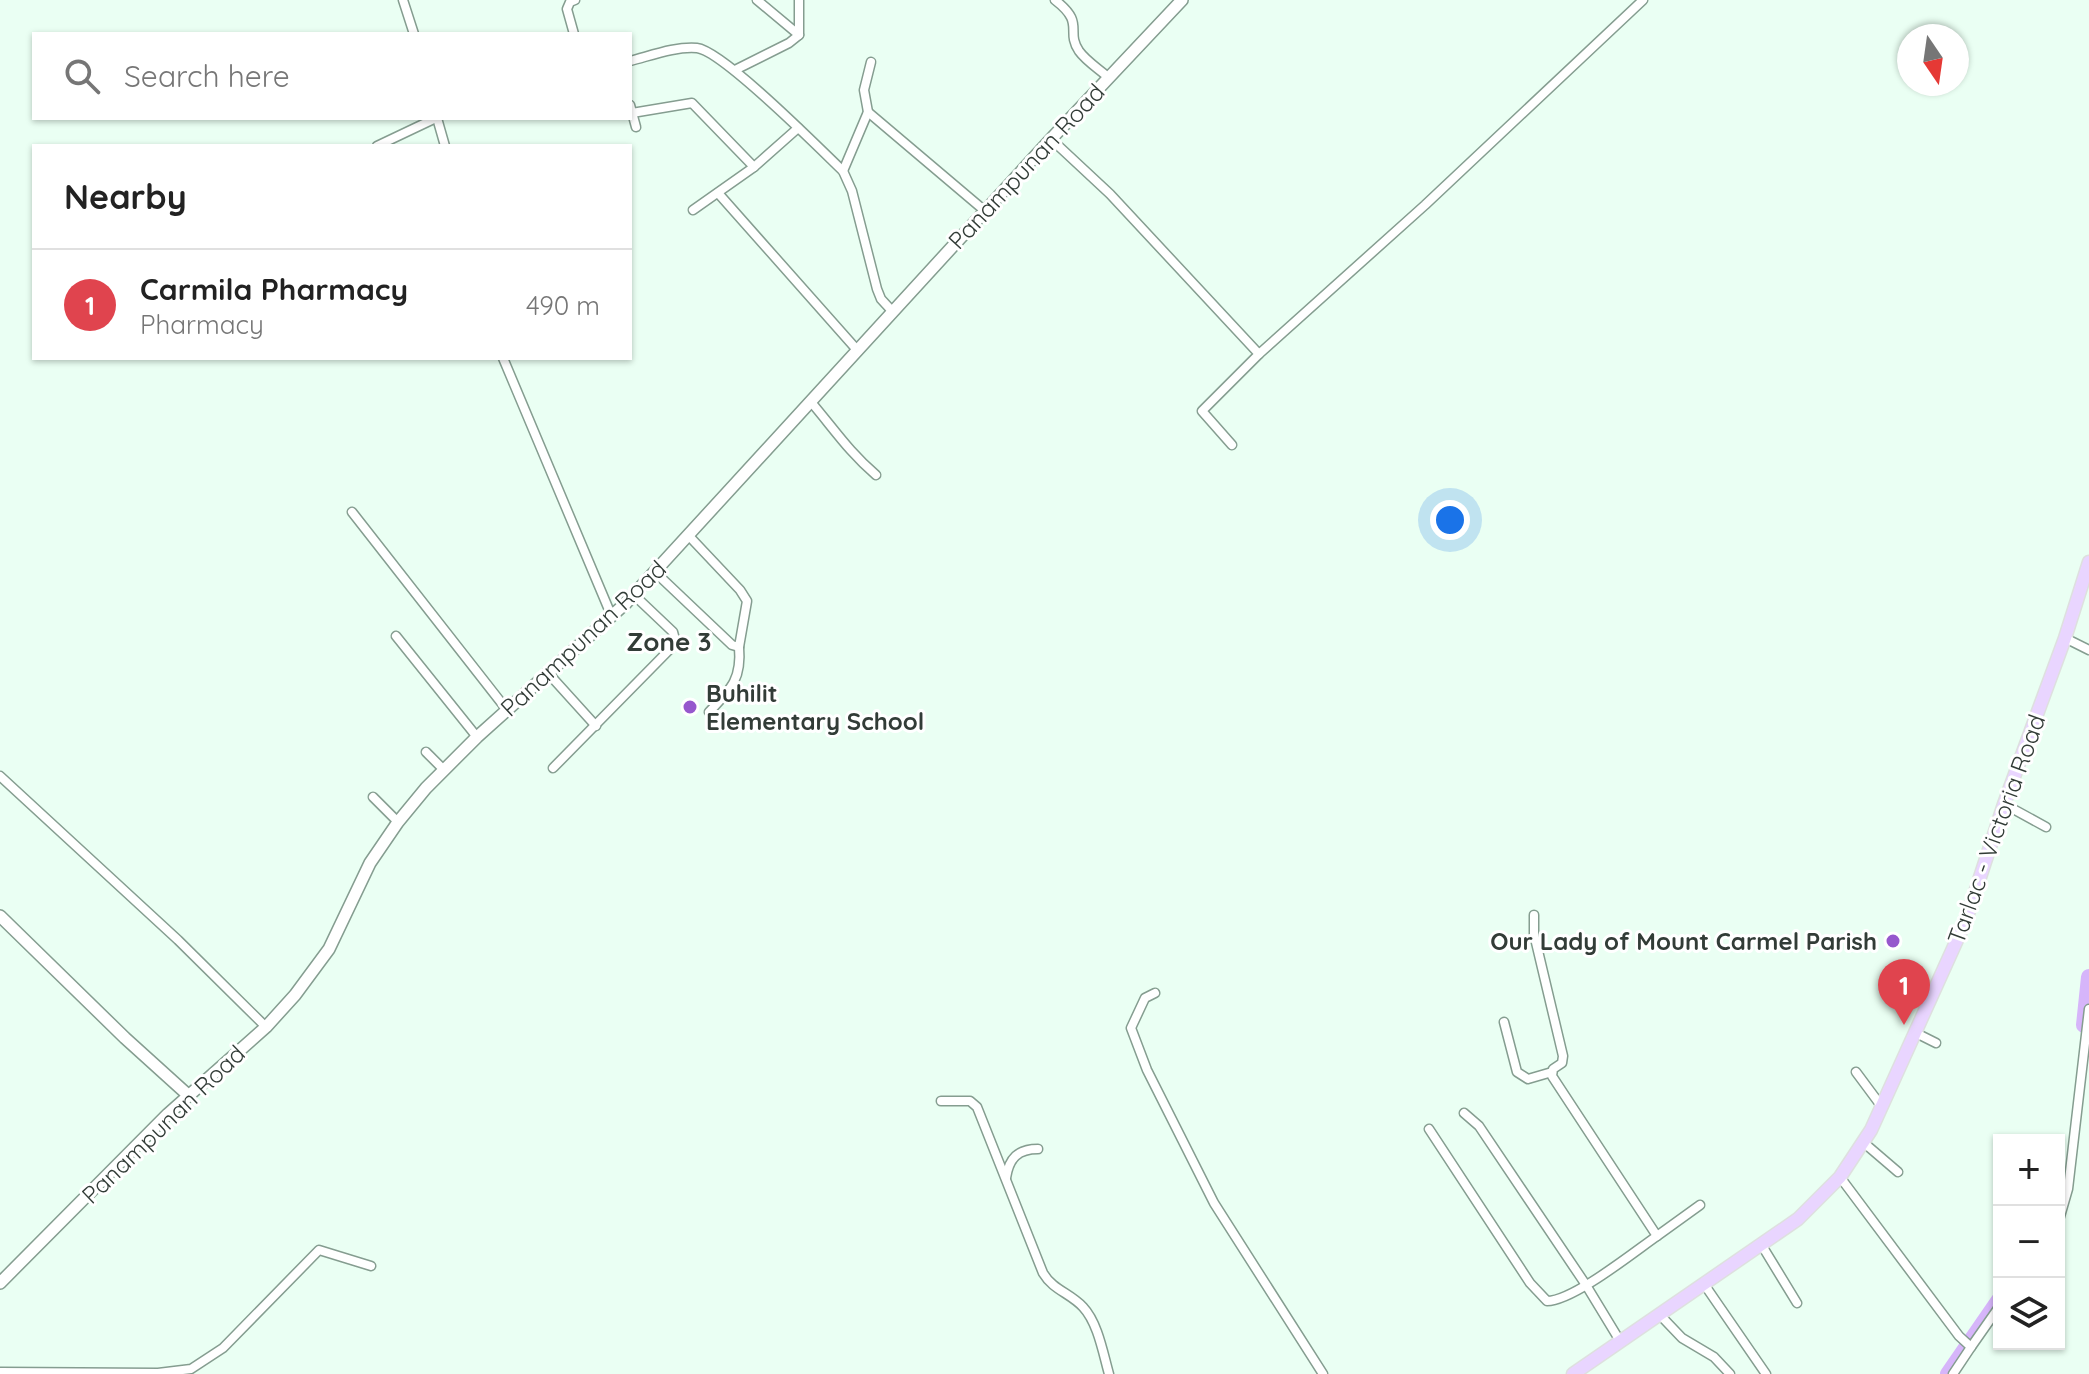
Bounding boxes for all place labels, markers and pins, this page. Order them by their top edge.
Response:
place label: Buhilit Elementary School [706,678,924,736]
marker: Buhilit Elementary School [681,698,699,716]
place label: Our Lady of Mount Carmel Parish [1490,926,1877,956]
marker: Our Lady of Mount Carmel Parish [1884,932,1902,950]
pin: 1 [1878,959,1930,1025]

